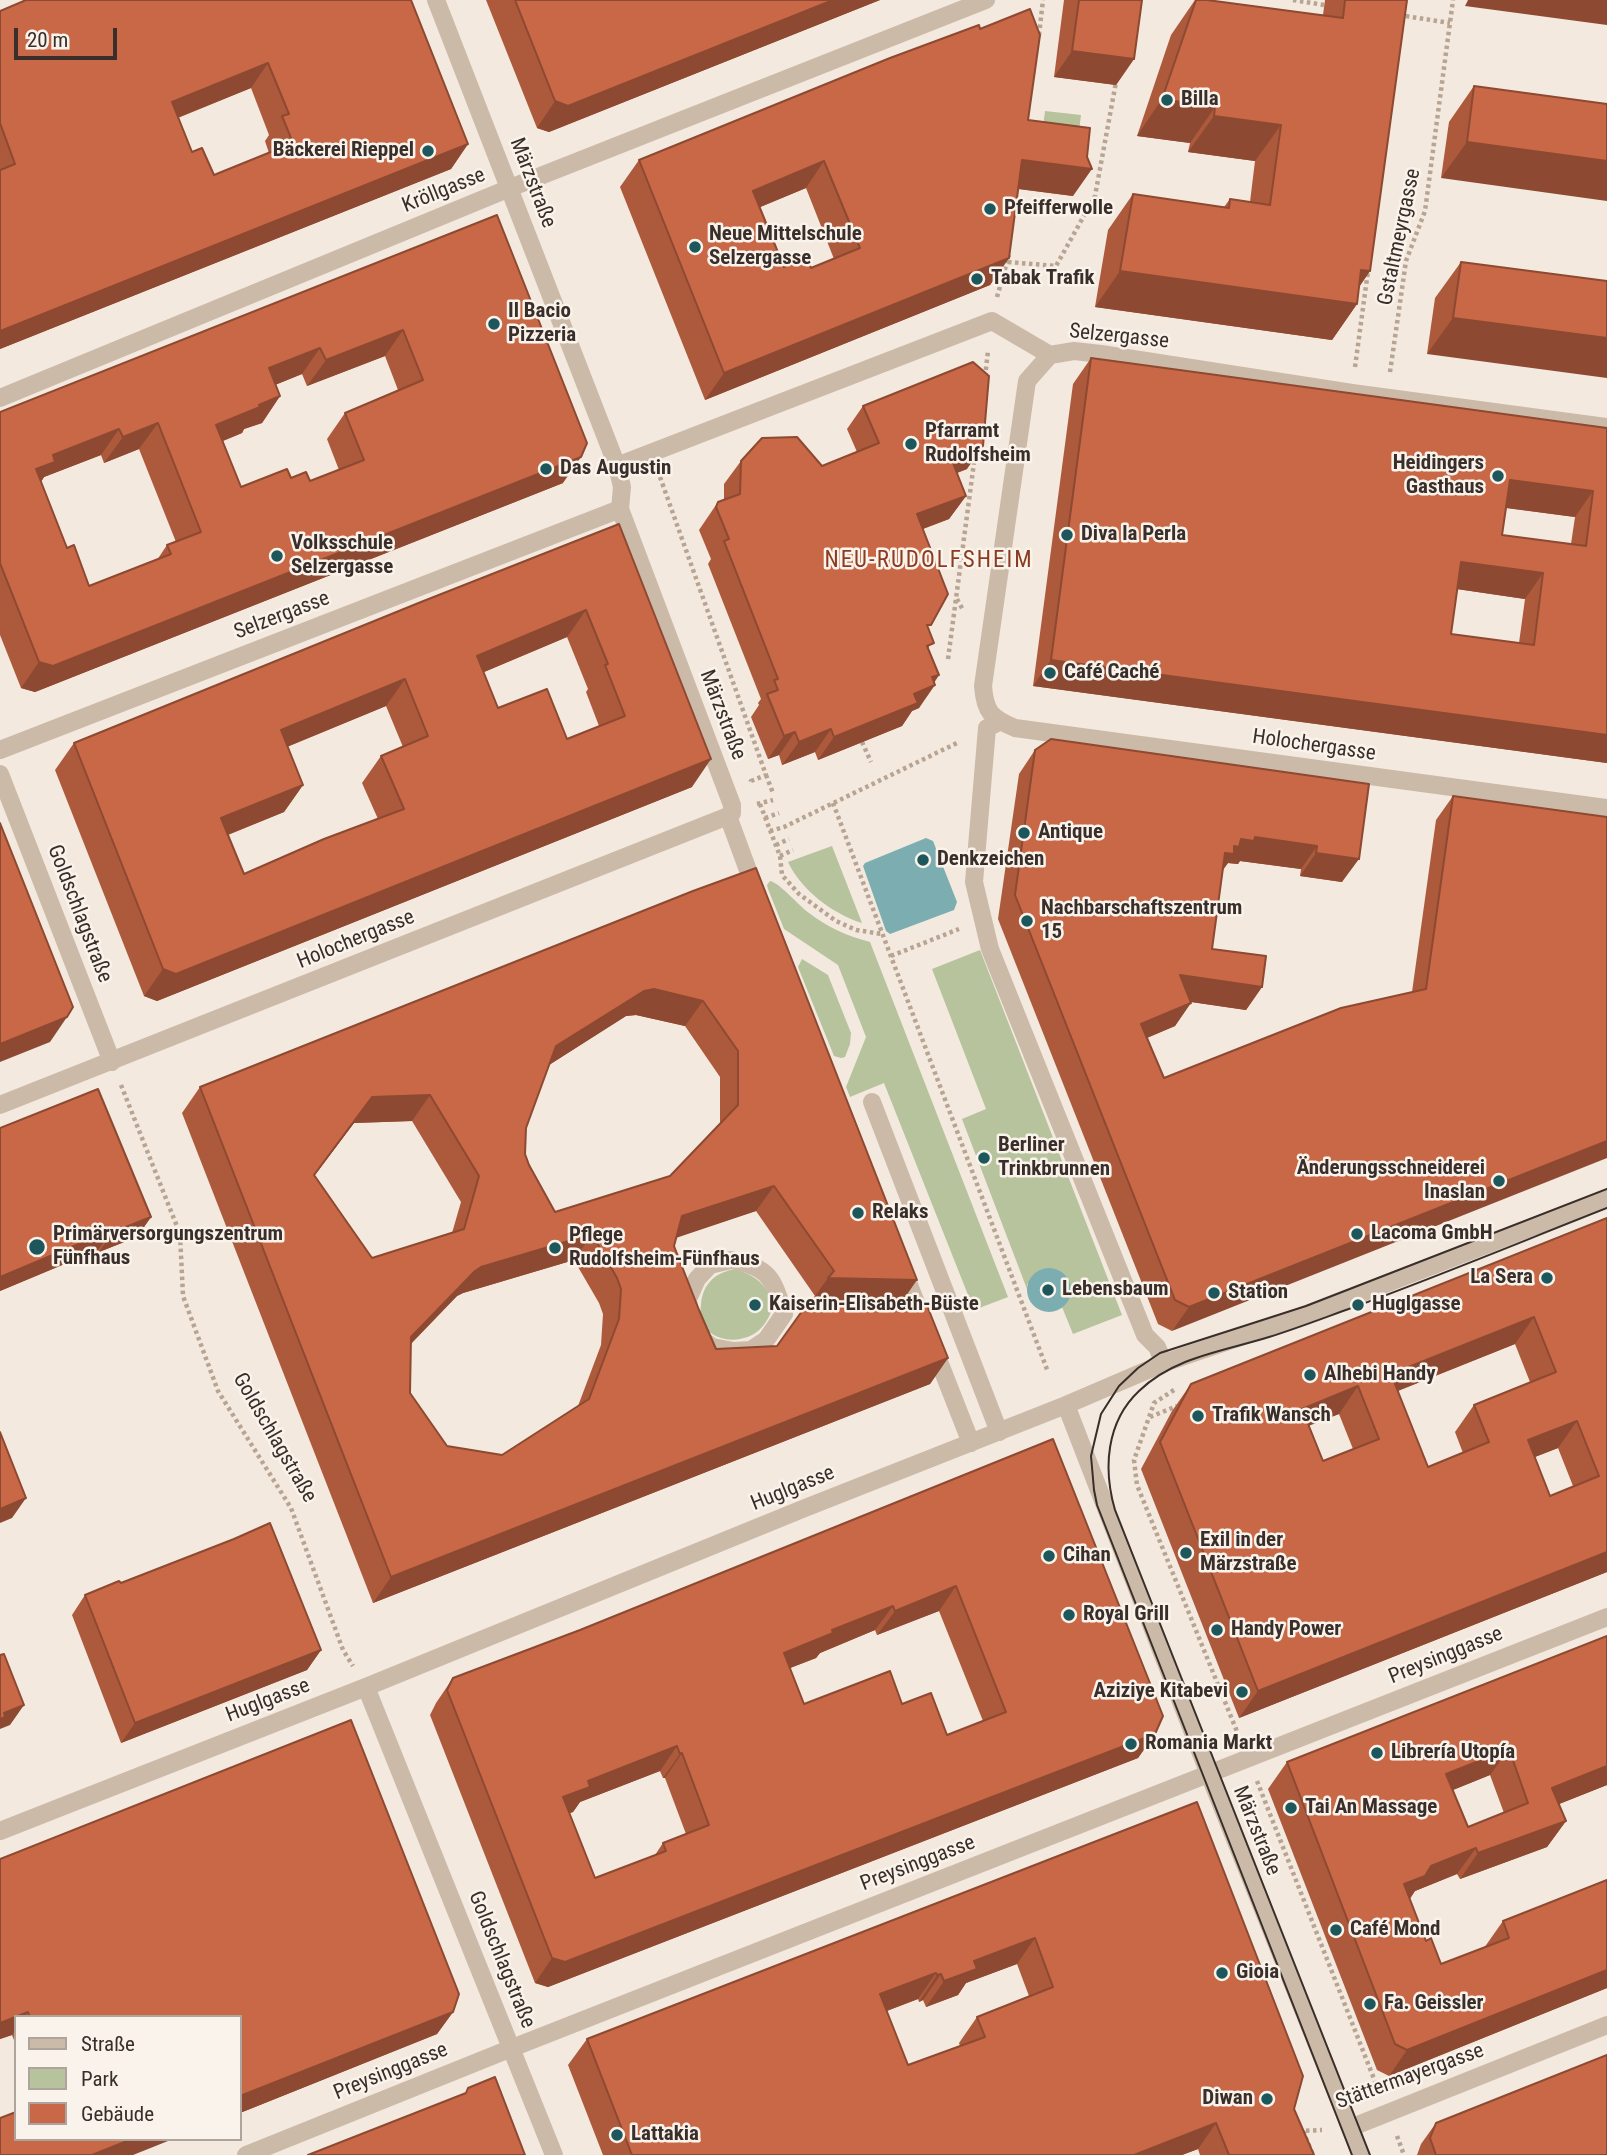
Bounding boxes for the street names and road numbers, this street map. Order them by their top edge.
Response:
street label: Märzstraße [503,135,561,231]
street label: Kröllgasse [399,163,489,219]
street label: Gstaltmeyrgasse [1373,166,1427,308]
street label: Selzergasse [1068,319,1170,355]
street label: Selzergasse [231,586,333,646]
street label: Märzstraße [693,667,751,763]
street label: Holochergasse [1251,725,1377,767]
street label: Goldschlagstraße [41,842,117,986]
street label: Holochergasse [294,905,418,975]
street label: Goldschlagstraße [227,1369,321,1507]
street label: Huglgasse [748,1461,838,1517]
street label: Preysinggasse [1385,1622,1507,1690]
street label: Huglgasse [223,1674,313,1728]
street label: Märzstraße [1227,1783,1285,1879]
street label: Preysinggasse [857,1831,979,1897]
street label: Goldschlagstraße [462,1888,540,2032]
street label: Preysinggasse [330,2038,452,2106]
street label: Stättermayergasse [1333,2039,1487,2115]

